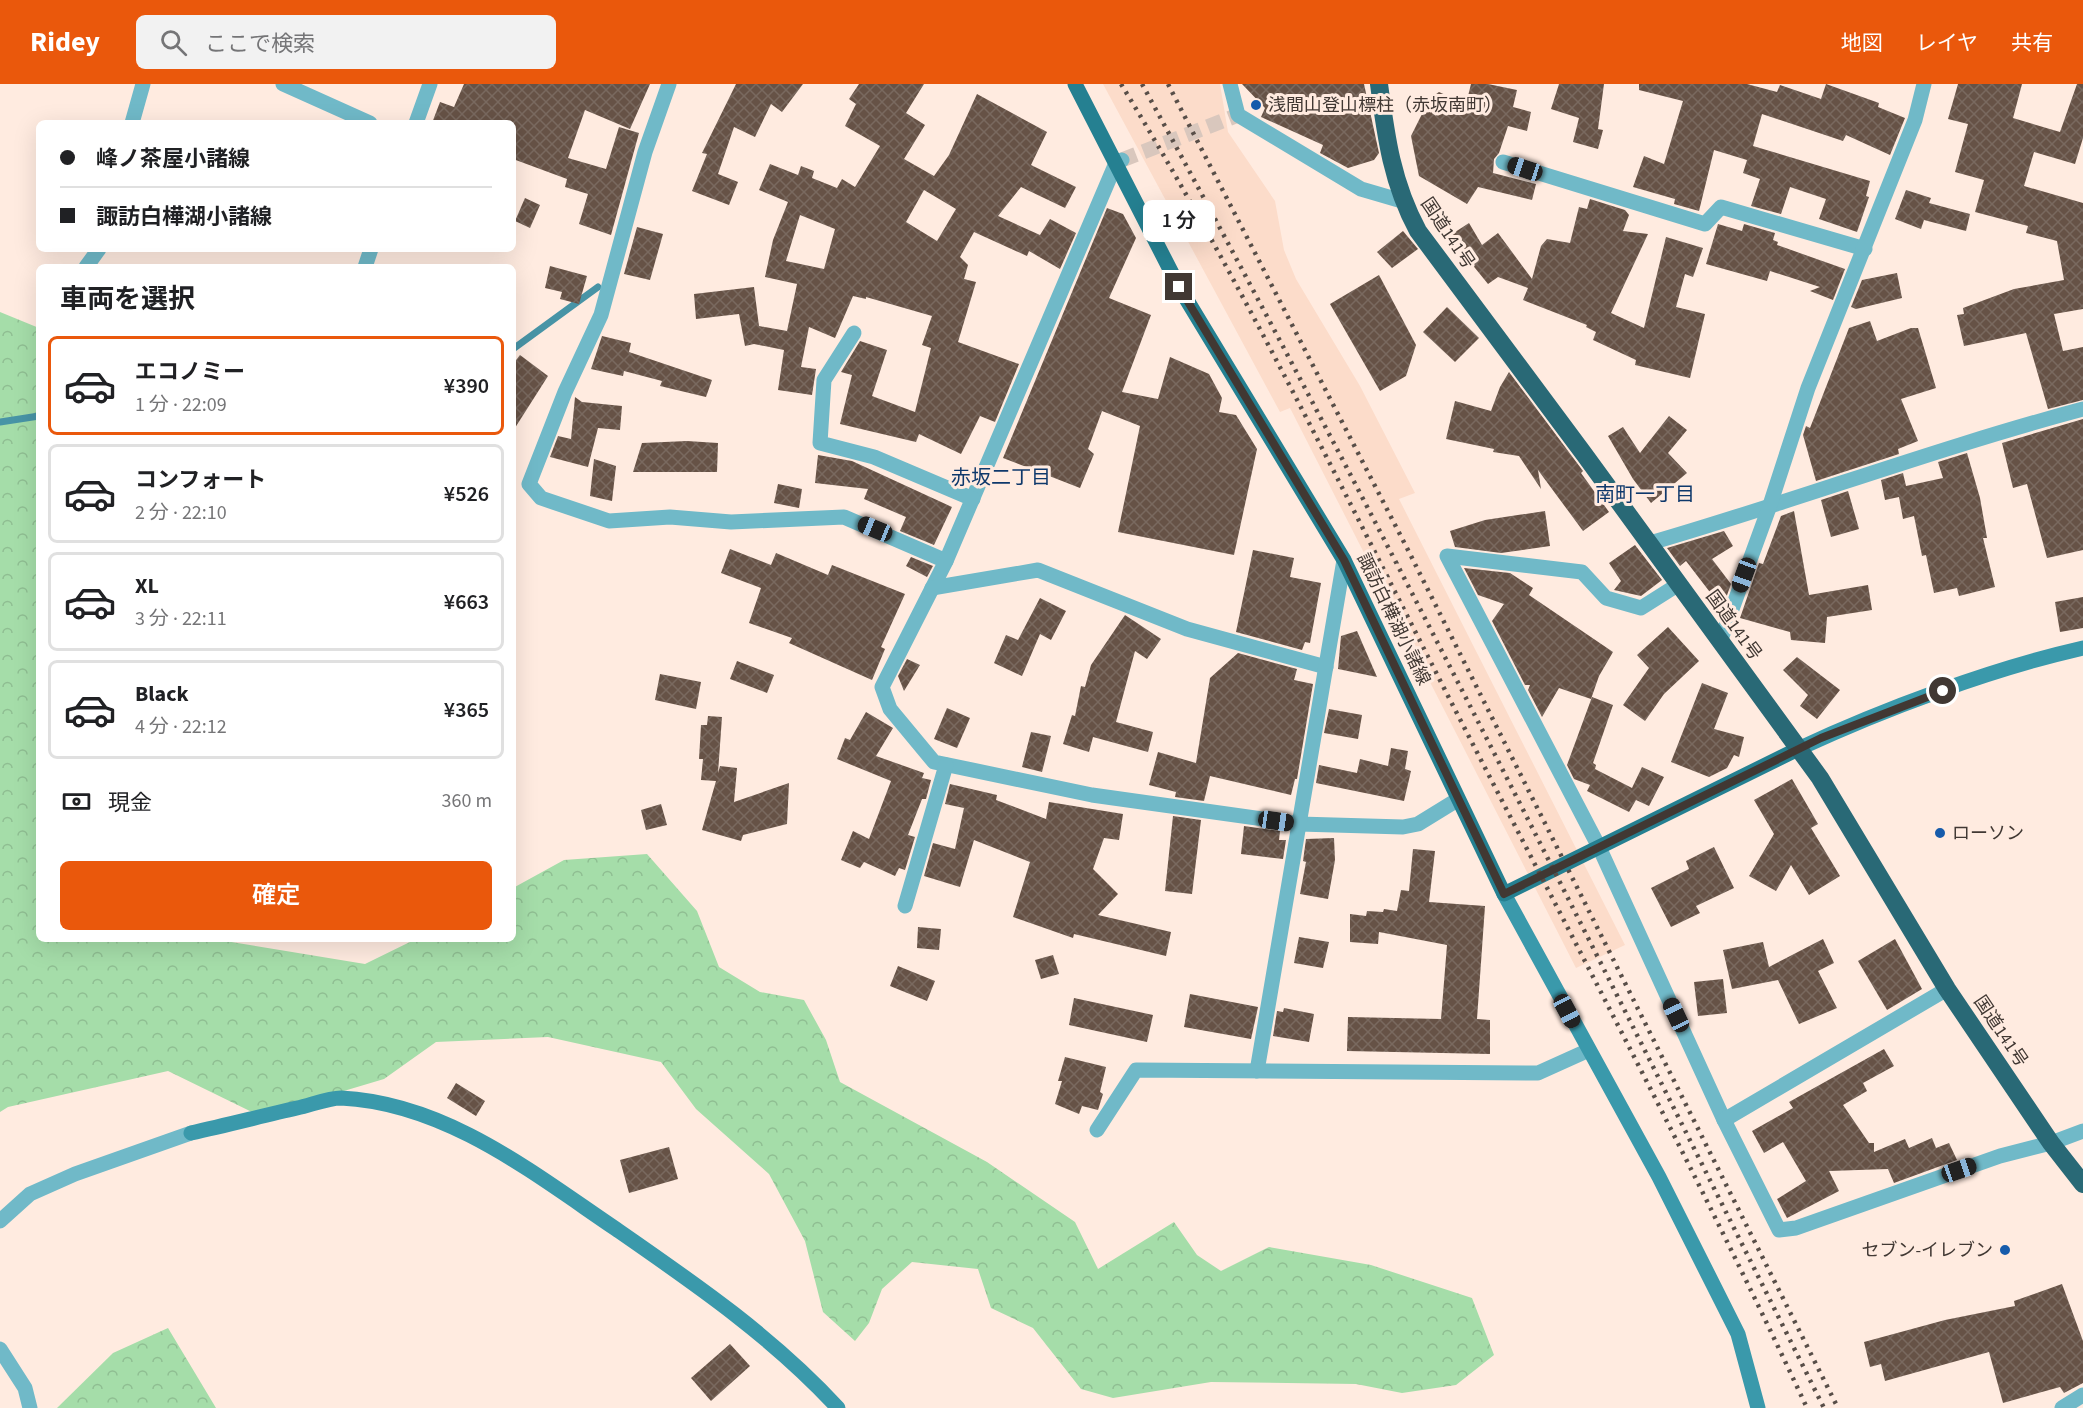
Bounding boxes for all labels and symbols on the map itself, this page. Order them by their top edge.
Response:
place label: 浅間山登山標柱（赤坂南町） [1268,93,1502,118]
marker: 浅間山登山標柱（赤坂南町） [1249,98,1263,112]
car [1505,155,1545,183]
street label: 国道141号 [1415,193,1481,274]
callout: 1 分 [1143,200,1215,242]
route end [1165,273,1192,300]
district label: 赤坂二丁目 [951,464,1051,492]
district label: 南町一丁目 [1595,481,1695,509]
car [855,514,895,544]
street label: 諏訪白樺湖小諸線 [1351,549,1436,689]
car [1729,555,1759,595]
street label: 国道141号 [1700,585,1767,665]
route start [1929,677,1956,704]
car [1257,810,1295,832]
place label: ローソン [1952,821,2024,846]
marker: ローソン [1933,826,1947,840]
car [1551,991,1583,1031]
street label: 国道141号 [1968,991,2034,1072]
car [1660,995,1692,1035]
car [1939,1156,1979,1184]
place label: セブン-イレブン [1861,1238,1993,1263]
marker: セブン-イレブン [1998,1243,2012,1257]

